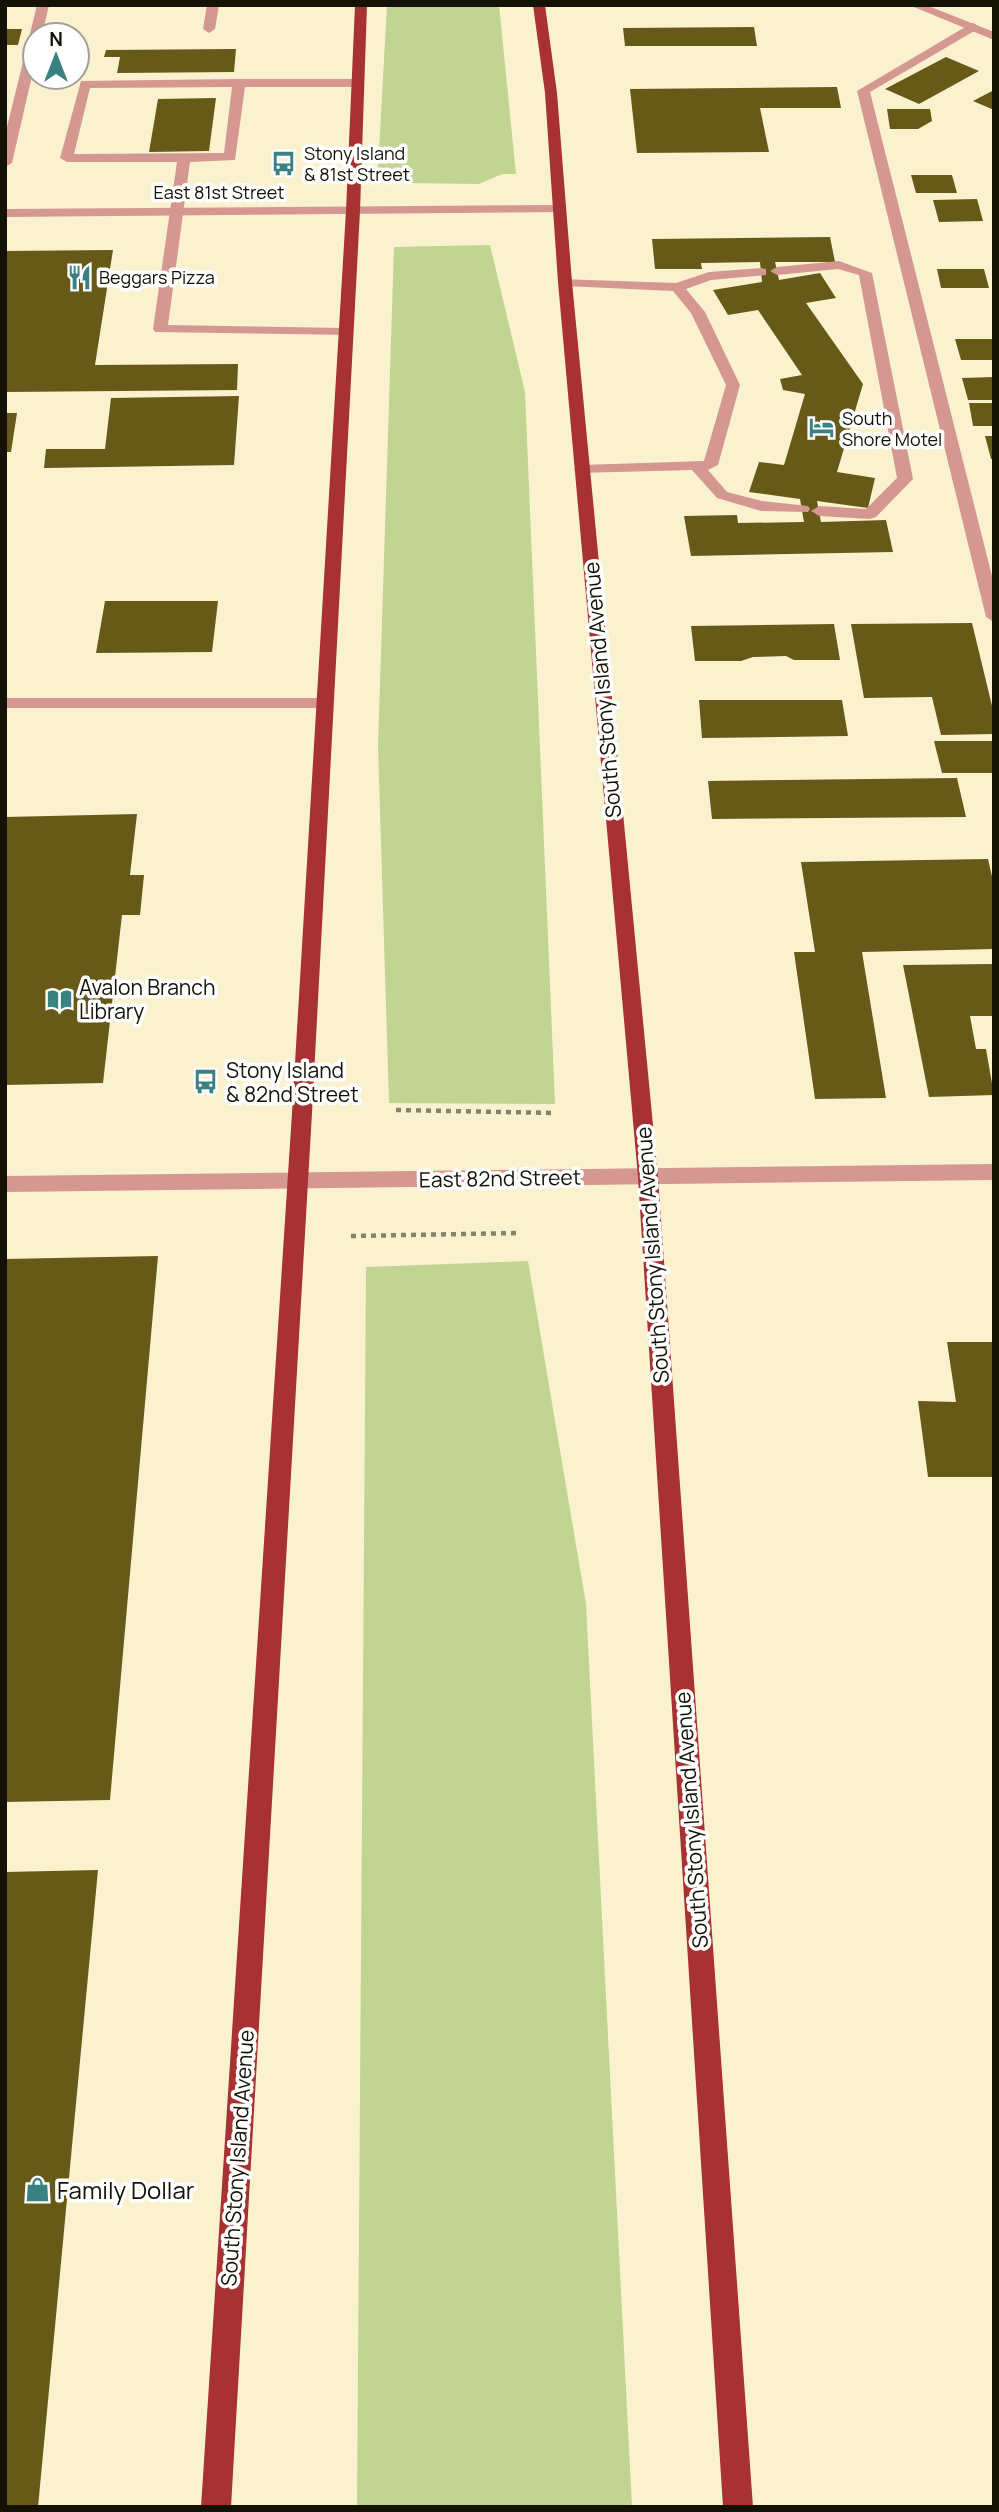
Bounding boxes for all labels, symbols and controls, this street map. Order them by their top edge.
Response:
north arrow [21,21,91,91]
text: N [49,26,63,52]
place label: Stony Island & 81st Street [304,141,410,186]
bus stop icon: Stony Island & 81st Street [270,149,298,177]
street label: East 81st Street [153,180,285,204]
restaurant icon: Beggars Pizza [65,263,93,291]
place label: Beggars Pizza [99,265,215,289]
place label: South Shore Motel [842,406,942,451]
hotel icon: South Shore Motel [808,414,836,442]
street label: South Stony Island Avenue [577,561,627,819]
place label: Avalon Branch Library [79,973,215,1025]
library icon: Avalon Branch Library [45,985,73,1013]
place label: Stony Island & 82nd Street [226,1056,359,1108]
bus stop icon: Stony Island & 82nd Street [192,1068,220,1096]
street label: South Stony Island Avenue [629,1126,675,1384]
street label: East 82nd Street [419,1163,581,1193]
street label: South Stony Island Avenue [668,1691,714,1949]
street label: South Stony Island Avenue [214,2029,260,2287]
place label: Family Dollar [57,2173,195,2206]
shop icon: Family Dollar [23,2175,51,2203]

